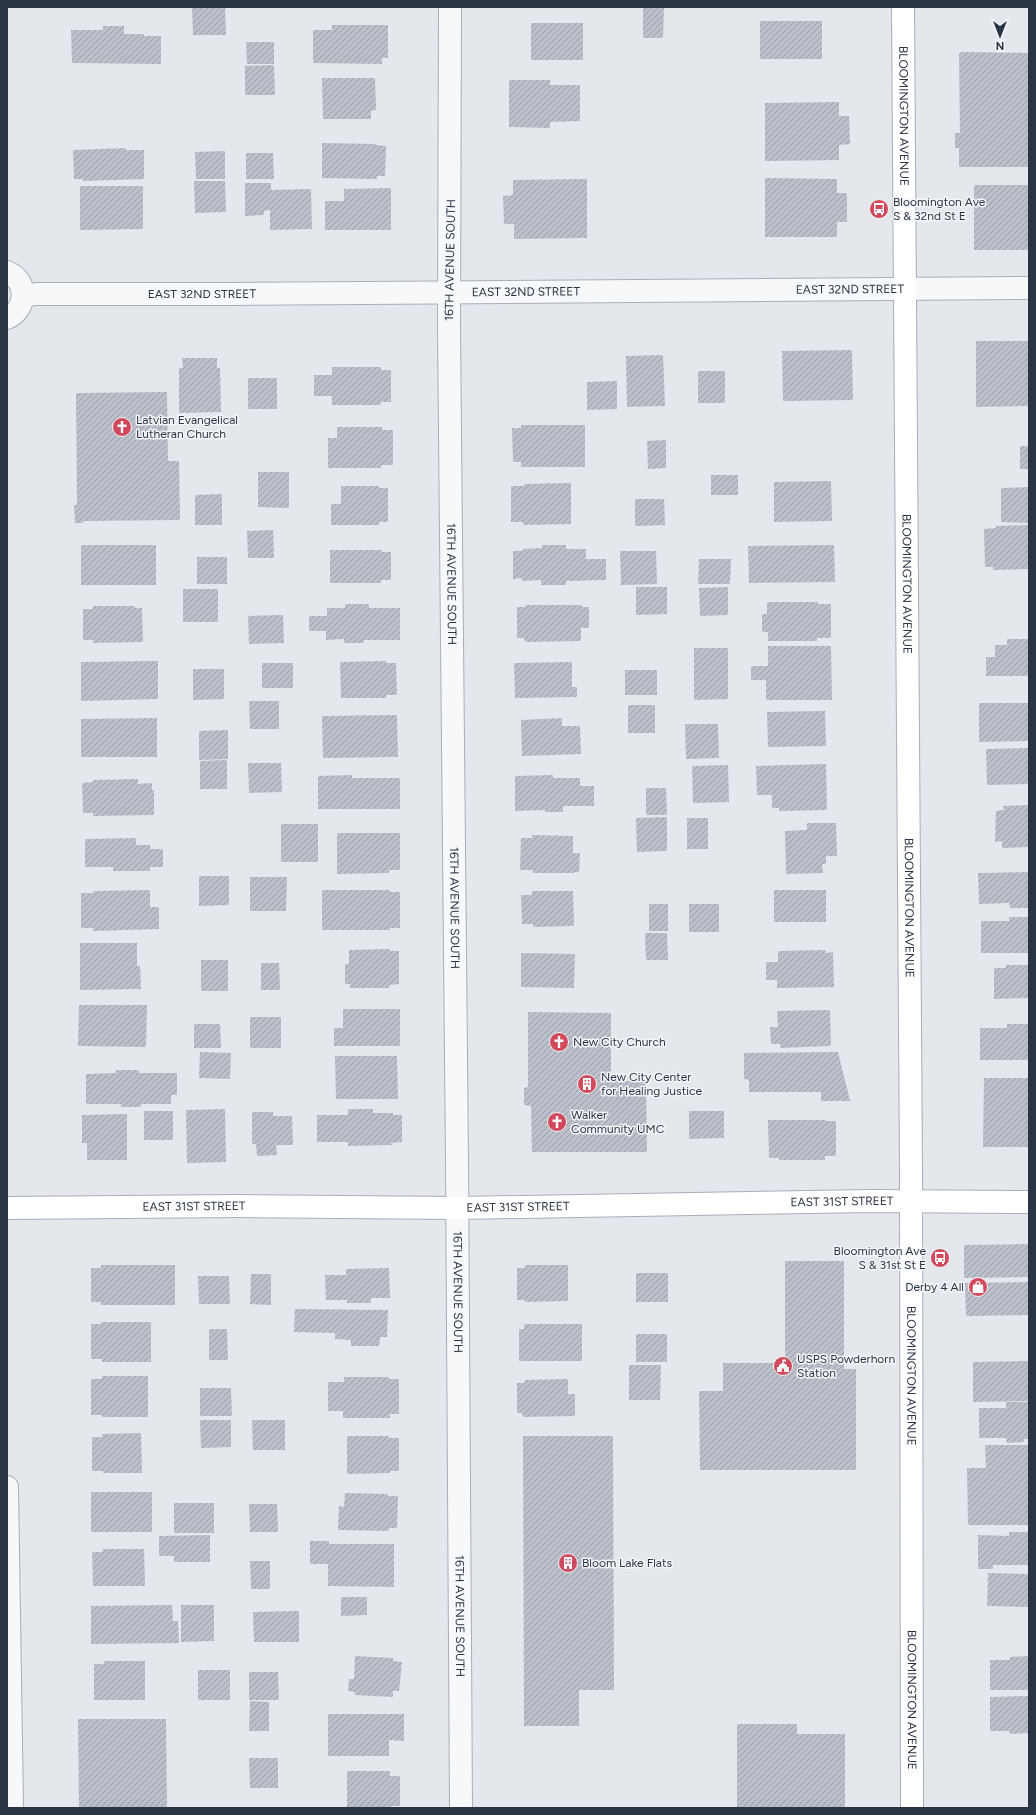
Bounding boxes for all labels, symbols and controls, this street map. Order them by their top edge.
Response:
north arrow [980,16,1020,56]
text: N [996,39,1004,52]
street label: BLOOMINGTON AVENUE [896,46,911,186]
place label: Bloomington Ave S & 32nd St E [893,195,986,223]
bus stop icon: Bloomington Ave S & 32nd St E [868,198,890,220]
street label: 16TH AVENUE SOUTH [442,199,458,321]
street label: EAST 32ND STREET [796,282,904,297]
street label: EAST 32ND STREET [472,284,580,299]
street label: EAST 32ND STREET [148,287,256,301]
place label: Latvian Evangelical Lutheran Church [136,413,238,441]
church icon: Latvian Evangelical Lutheran Church [111,416,133,438]
street label: BLOOMINGTON AVENUE [899,514,914,654]
street label: 16TH AVENUE SOUTH [444,523,459,645]
street label: BLOOMINGTON AVENUE [902,838,917,978]
street label: 16TH AVENUE SOUTH [447,847,462,969]
church icon: New City Church [548,1031,570,1053]
place label: New City Church [573,1035,666,1049]
place label: New City Center for Healing Justice [601,1070,702,1098]
building icon: New City Center for Healing Justice [576,1073,598,1095]
place label: Walker Community UMC [571,1108,665,1136]
church icon: Walker Community UMC [546,1111,568,1133]
street label: EAST 31ST STREET [790,1194,894,1209]
street label: EAST 31ST STREET [142,1199,246,1214]
street label: EAST 31ST STREET [466,1199,570,1215]
street label: 16TH AVENUE SOUTH [450,1231,465,1353]
place label: Bloomington Ave S & 31st St E [834,1244,926,1272]
bus stop icon: Bloomington Ave S & 31st St E [929,1247,951,1269]
shop icon: Derby 4 All [967,1276,989,1298]
place label: Derby 4 All [905,1280,964,1294]
street label: BLOOMINGTON AVENUE [904,1306,918,1446]
place label: USPS Powderhorn Station [797,1352,895,1380]
public building icon: USPS Powderhorn Station [772,1355,794,1377]
building icon: Bloom Lake Flats [557,1552,579,1574]
street label: 16TH AVENUE SOUTH [452,1555,467,1677]
place label: Bloom Lake Flats [582,1556,672,1570]
street label: BLOOMINGTON AVENUE [905,1630,919,1770]

